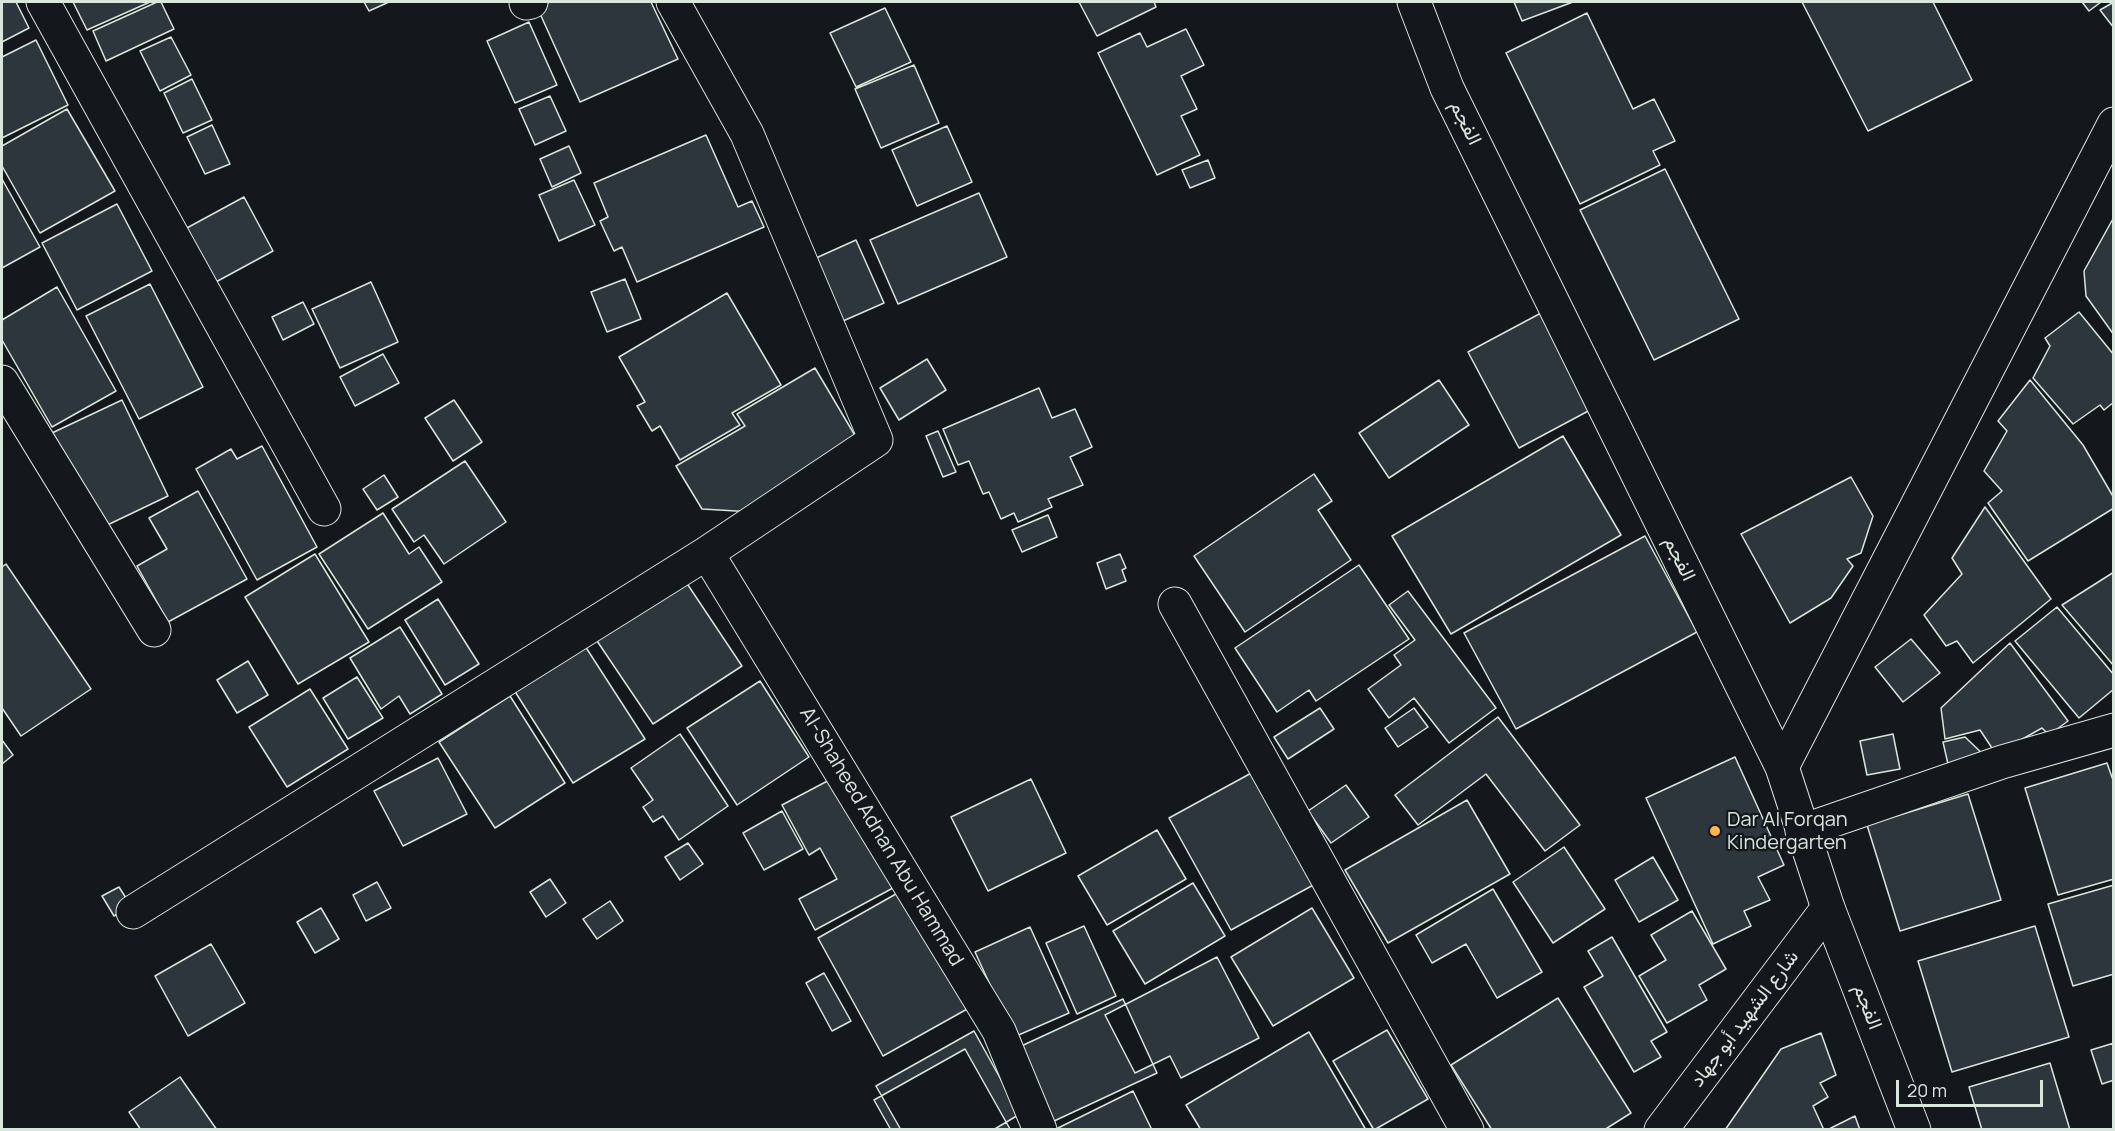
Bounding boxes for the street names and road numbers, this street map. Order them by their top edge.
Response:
street label: الفجم [1444,97,1486,149]
street label: الفجم [1658,533,1700,585]
street label: Al-Shaheed Adnan Abu Hammad [794,703,968,971]
street label: شارع الشهيد أبو جهاد [1686,946,1804,1092]
street label: الفجم [1847,981,1887,1033]

